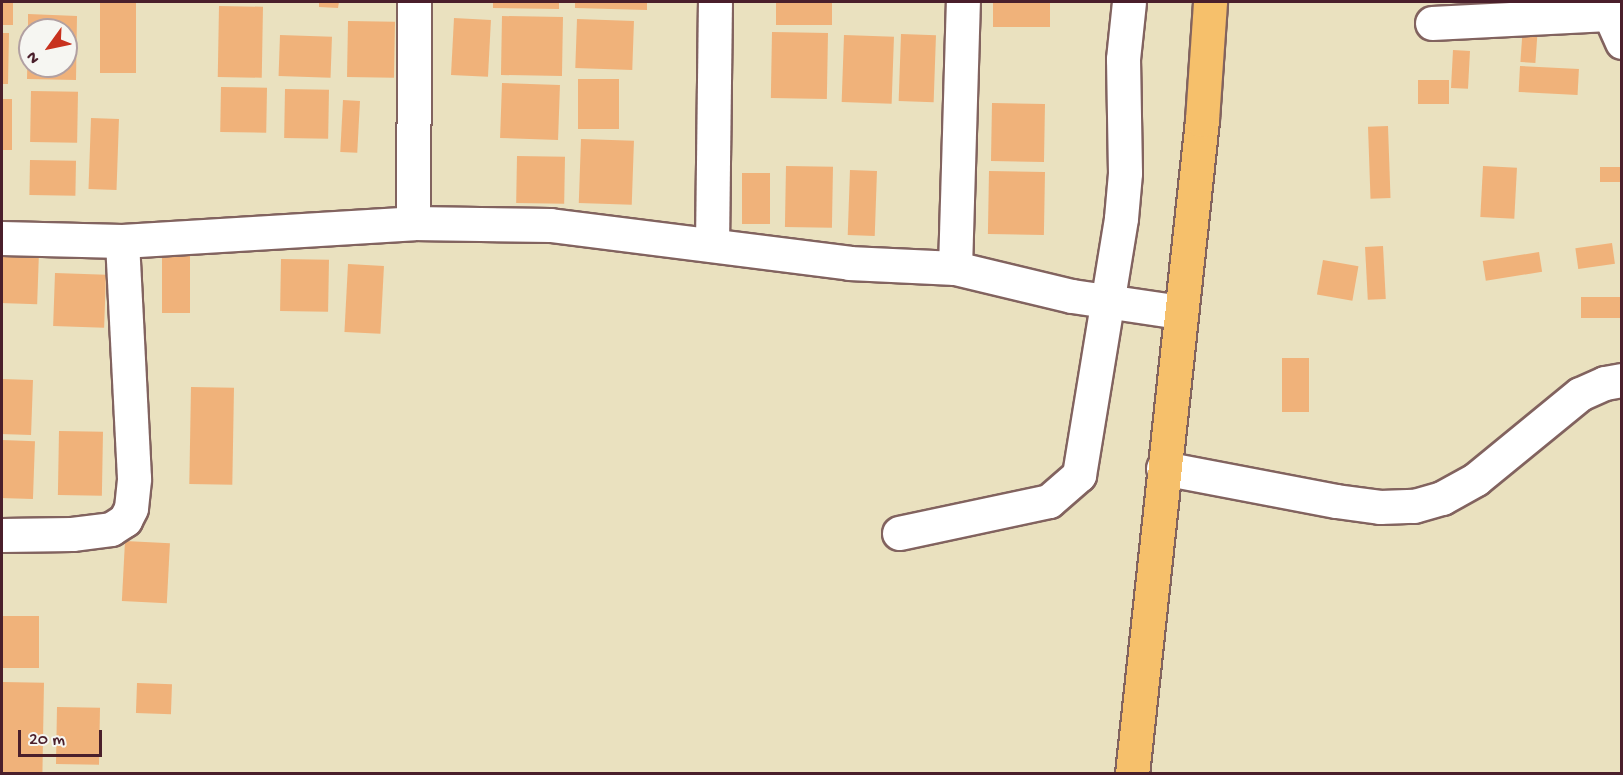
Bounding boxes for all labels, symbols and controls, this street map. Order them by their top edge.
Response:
north arrow [18,18,78,78]
text: N [23,47,45,67]
scale bar [21,718,105,756]
text: 20 m [29,730,65,751]

